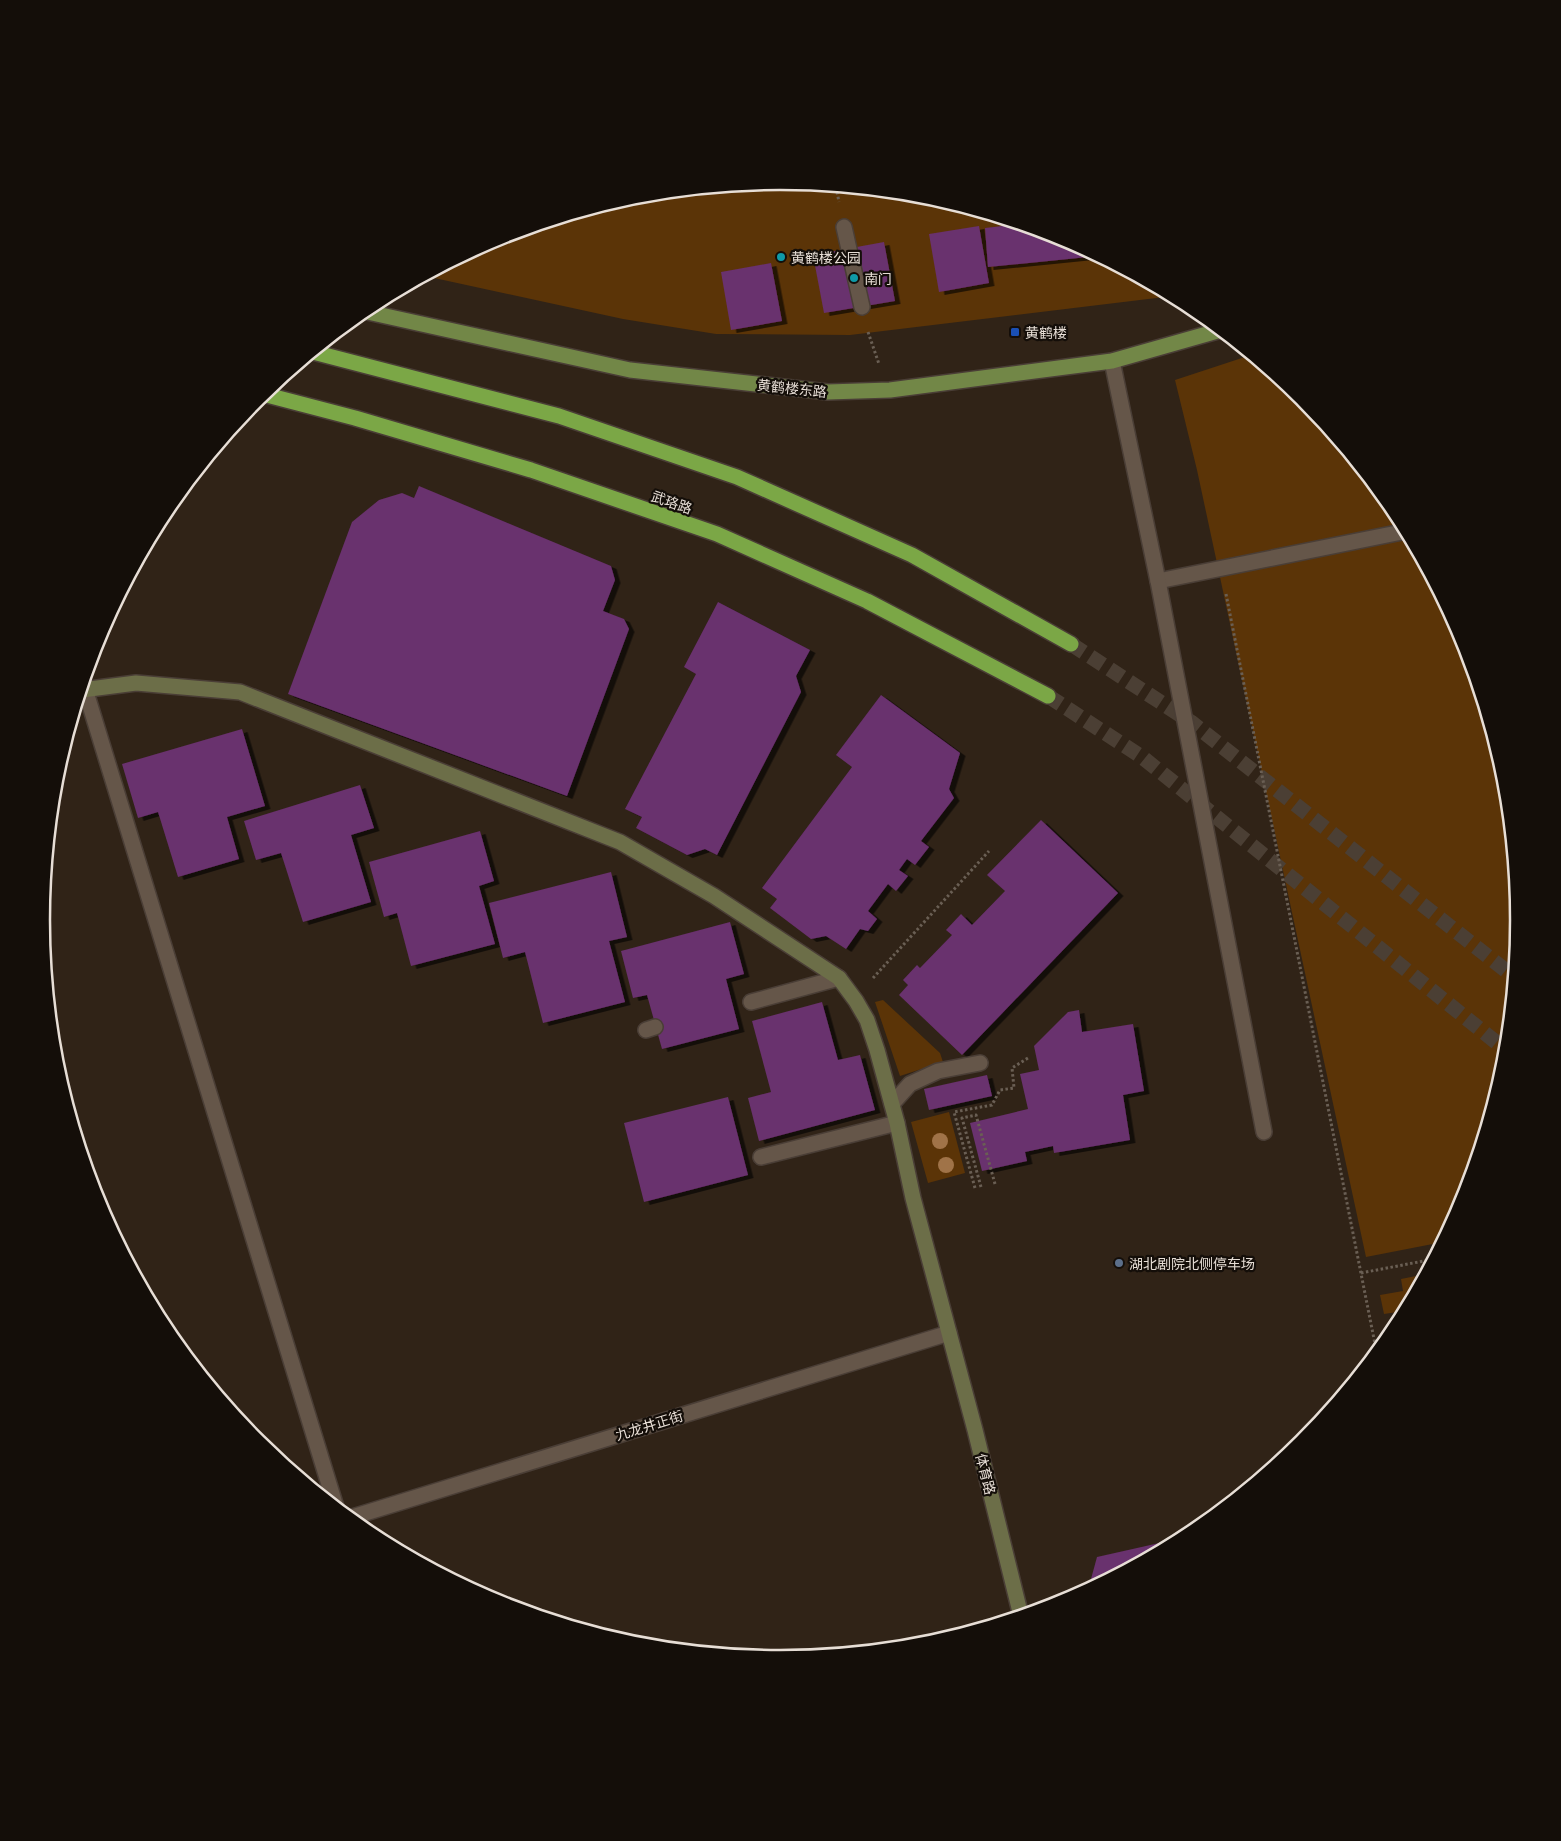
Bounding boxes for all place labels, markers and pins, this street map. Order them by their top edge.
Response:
place label: 黄鹤楼公园 [791,249,861,266]
marker: 黄鹤楼公园 [775,251,787,263]
place label: 南门 [864,270,892,287]
marker: 南门 [848,272,860,284]
place label: 黄鹤楼 [1025,324,1067,341]
marker: 黄鹤楼 [1009,326,1021,338]
place label: 湖北剧院北侧停车场 [1129,1255,1255,1272]
marker: 湖北剧院北侧停车场 [1113,1257,1125,1269]

